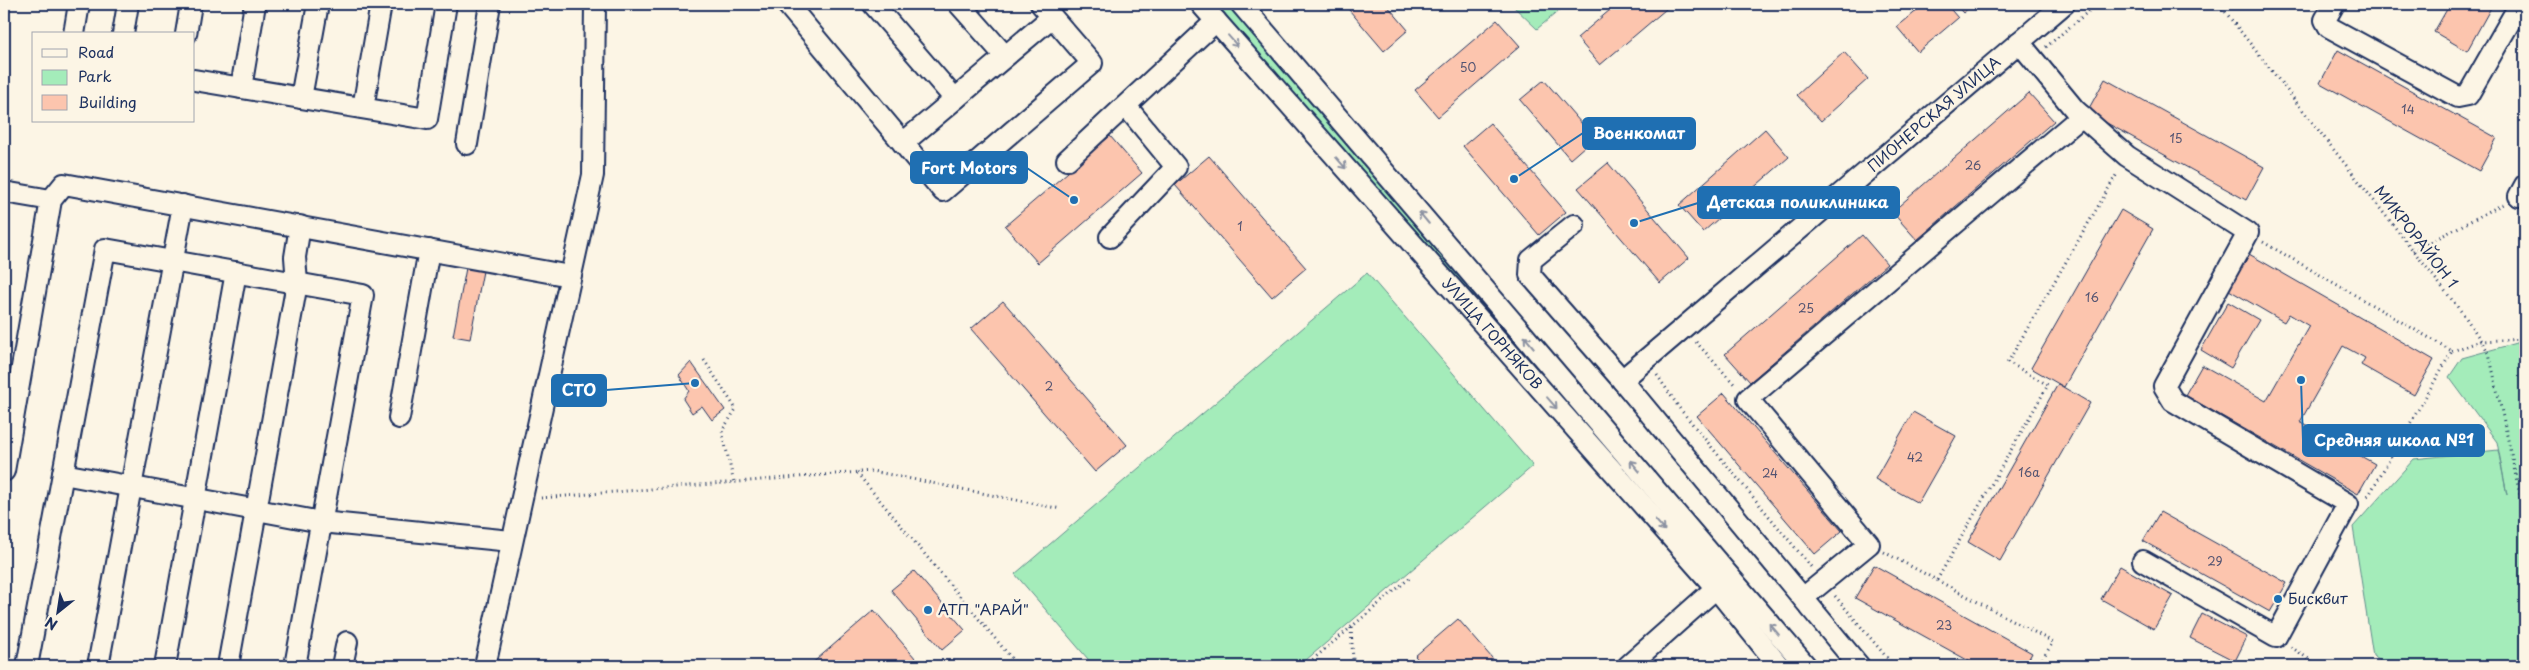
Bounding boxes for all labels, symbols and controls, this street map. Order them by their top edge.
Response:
legend [32,32,195,122]
one-way arrow [1227,34,1239,47]
text: Road [78,40,114,63]
street label: ПИОНЕРСКАЯ УЛИЦА [1862,50,2005,177]
house number: 50 [1460,58,1476,76]
text: Park [78,64,112,87]
text: Building [78,90,137,113]
house number: 14 [2401,100,2415,118]
callout: Военкомат [1583,118,1695,149]
text: Военкомат [1593,120,1686,144]
house number: 15 [2169,129,2183,147]
callout: Fort Motors [911,152,1027,183]
text: Fort Motors [921,155,1017,179]
one-way arrow [1335,156,1346,169]
house number: 26 [1965,156,1981,174]
street label: МИКРОРАЙОН 1 [2370,180,2465,292]
callout: Детская поликлиника [1698,187,1899,218]
text: Детская поликлиника [1706,189,1889,213]
one-way arrow [1418,212,1429,225]
house number: 1 [1237,217,1243,235]
street label: УЛИЦА ГОРНЯКОВ [1437,272,1549,394]
house number: 16 [2085,288,2099,306]
house number: 25 [1798,299,1814,317]
one-way arrow [1523,335,1535,348]
callout: СТО [552,375,606,406]
text: СТО [562,377,596,401]
house number: 2 [1045,377,1053,395]
one-way arrow [1546,396,1558,409]
callout: Средняя школа №1 [2303,425,2484,456]
text: Средняя школа №1 [2314,427,2474,451]
house number: 42 [1907,448,1923,466]
one-way arrow [1629,459,1640,472]
house number: 16а [2018,463,2040,481]
house number: 24 [1762,464,1778,482]
one-way arrow [1654,518,1665,531]
house number: 29 [2207,552,2223,570]
place label: Бисквит [2288,586,2348,609]
north arrow [32,588,82,638]
marker: Бисквит [2272,593,2284,605]
place label: АТП "АРАЙ" [938,597,1029,620]
marker: АТП "АРАЙ" [922,604,934,616]
text: N [41,612,61,636]
house number: 23 [1936,616,1952,634]
one-way arrow [1769,623,1780,636]

